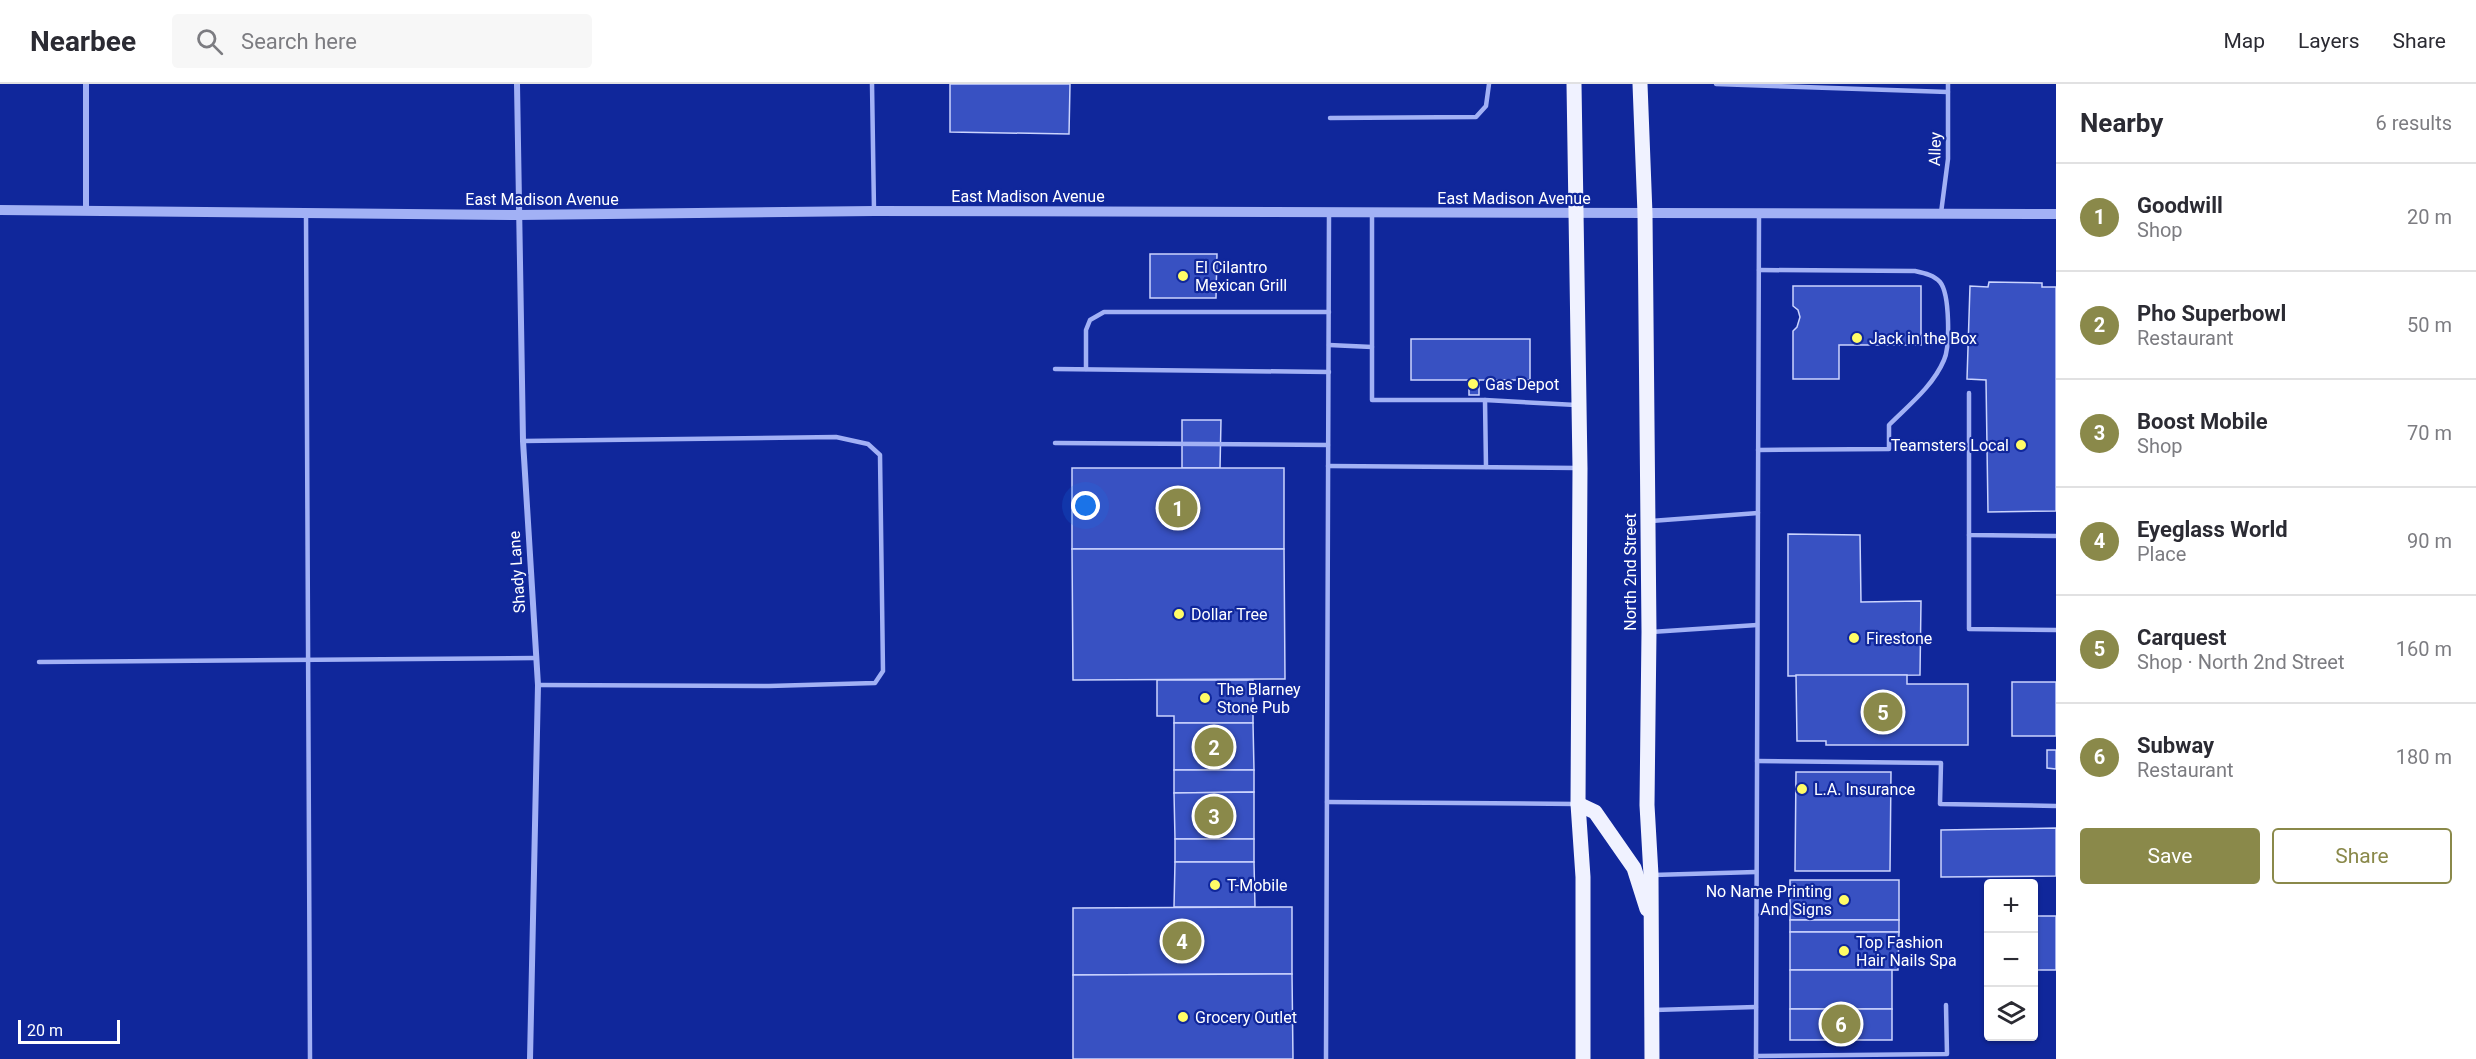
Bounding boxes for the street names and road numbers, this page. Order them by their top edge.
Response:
street label: Alley [1925,131,1945,166]
street label: East Madison Avenue [951,187,1105,206]
street label: East Madison Avenue [1437,189,1591,208]
street label: East Madison Avenue [465,190,619,209]
street label: North 2nd Street [1621,513,1640,631]
street label: Shady Lane [505,530,529,614]

